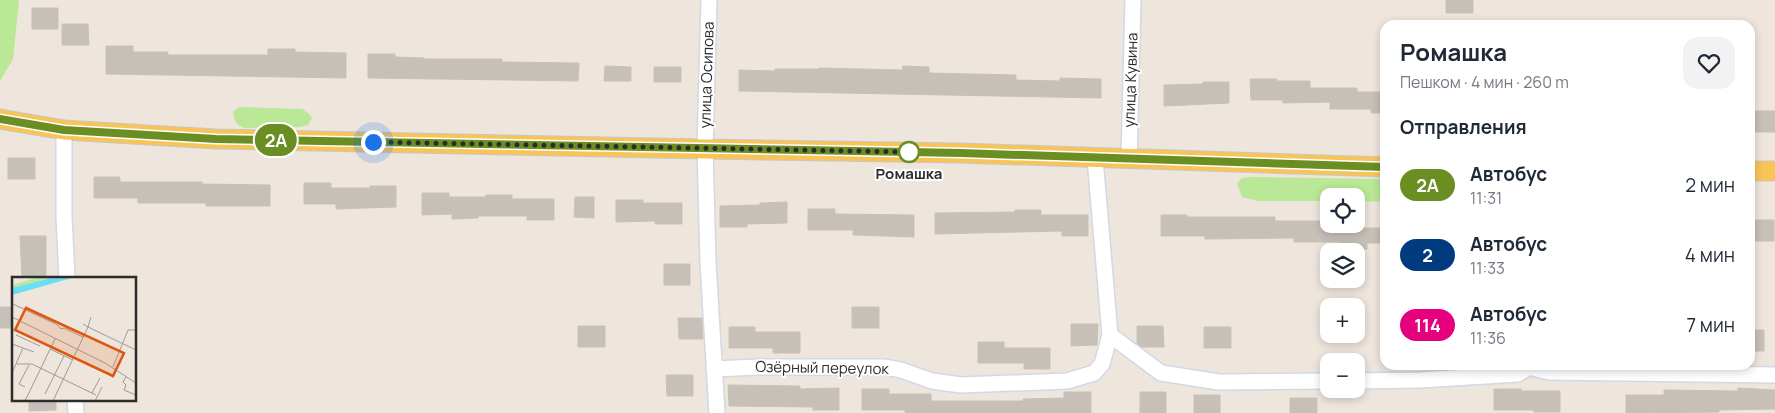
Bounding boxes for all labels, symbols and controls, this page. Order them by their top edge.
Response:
street label: улица Осипова [694,21,719,129]
street label: улица Кувина [1118,32,1143,128]
text: Ромашка [1400,35,1507,68]
button: heart [1683,37,1735,89]
text: Пешком · 4 мин · 260 m [1400,71,1569,93]
text: Отправления [1400,114,1527,140]
line badge: 2А [254,124,298,156]
text: 2А [265,128,287,152]
your location [361,130,386,155]
marker: Ромашка [898,141,920,163]
text: Автобус [1470,161,1547,187]
place label: Ромашка [876,163,942,184]
text: 2 мин [1685,172,1735,198]
text: 2А [1416,173,1439,197]
text: 11:31 [1470,187,1502,209]
map controls [1320,188,1365,398]
button: locate [1320,188,1365,233]
text: Автобус [1470,231,1547,257]
text: 4 мин [1685,242,1735,268]
button: layers [1320,243,1365,288]
text: 2 [1422,243,1433,267]
text: 11:33 [1470,257,1505,279]
inset map [12,277,136,400]
button: + [1320,298,1365,343]
text: Автобус [1470,301,1547,327]
text: 7 мин [1686,312,1735,338]
text: 114 [1414,313,1441,337]
text: 11:36 [1470,327,1506,349]
button: − [1320,353,1365,398]
street label: Озёрный переулок [755,356,890,379]

